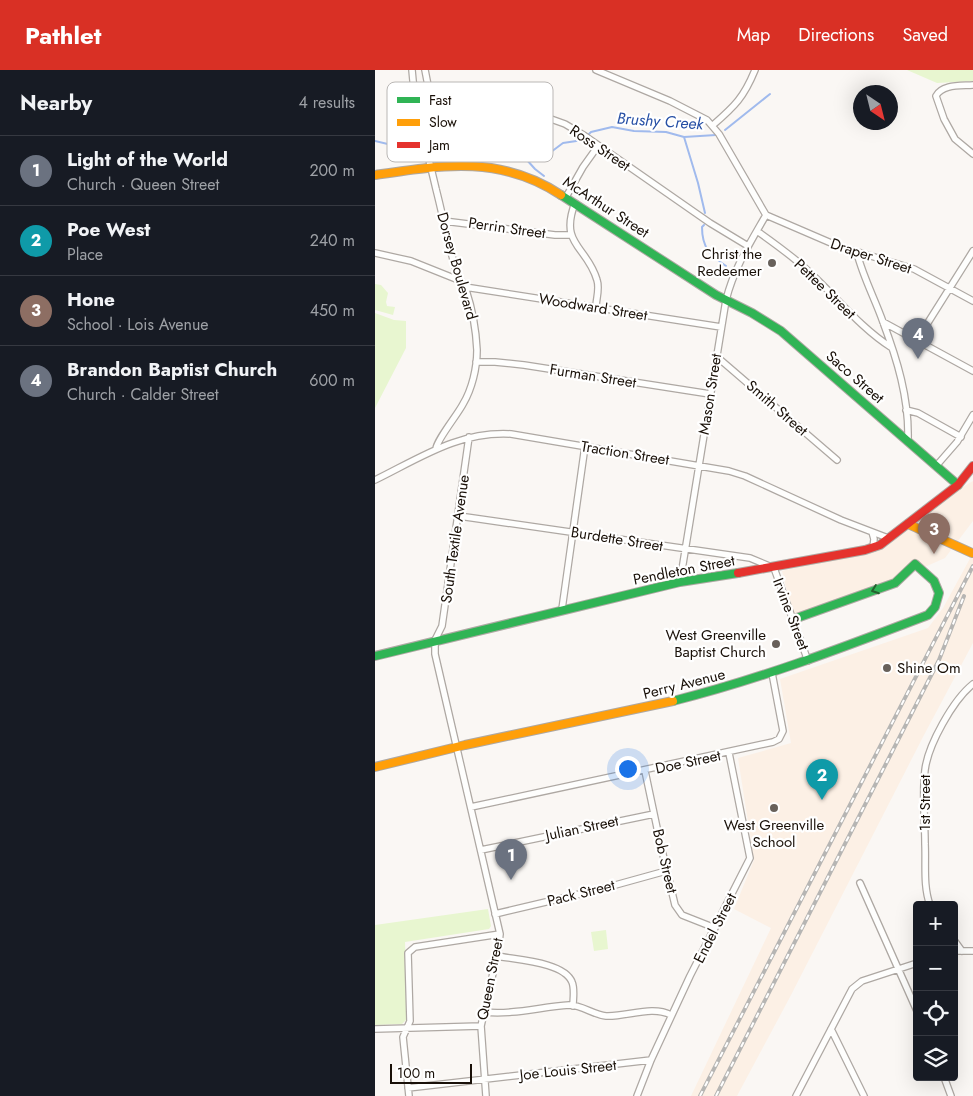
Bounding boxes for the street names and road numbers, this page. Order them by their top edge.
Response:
street label: Ross Street [565,120,635,177]
street label: McArthur Street [558,171,654,243]
street label: Dorsey Boulevard [431,210,483,322]
street label: Perrin Street [467,212,547,244]
street label: Draper Street [828,233,915,280]
street label: Pettee Street [789,254,861,324]
street label: Woodward Street [537,288,649,327]
street label: Saco Street [821,345,889,409]
street label: Mason Street [693,352,727,436]
street label: Furman Street [548,358,638,394]
street label: Smith Street [741,375,813,441]
street label: Traction Street [579,435,671,471]
street label: South Textile Avenue [435,473,475,605]
street label: Burdette Street [569,521,665,557]
street label: Pendleton Street [631,549,737,591]
street label: Irvine Street [767,575,815,654]
street label: Perry Avenue [641,663,728,705]
street label: Doe Street [653,744,723,780]
street label: 1st Street [914,774,936,831]
street label: Julian Street [541,809,621,847]
street label: Bob Street [647,827,683,896]
street label: Pack Street [545,874,618,912]
street label: Endel Street [688,889,742,967]
street label: Queen Street [471,936,509,1022]
street label: Joe Louis Street [517,1054,618,1086]

